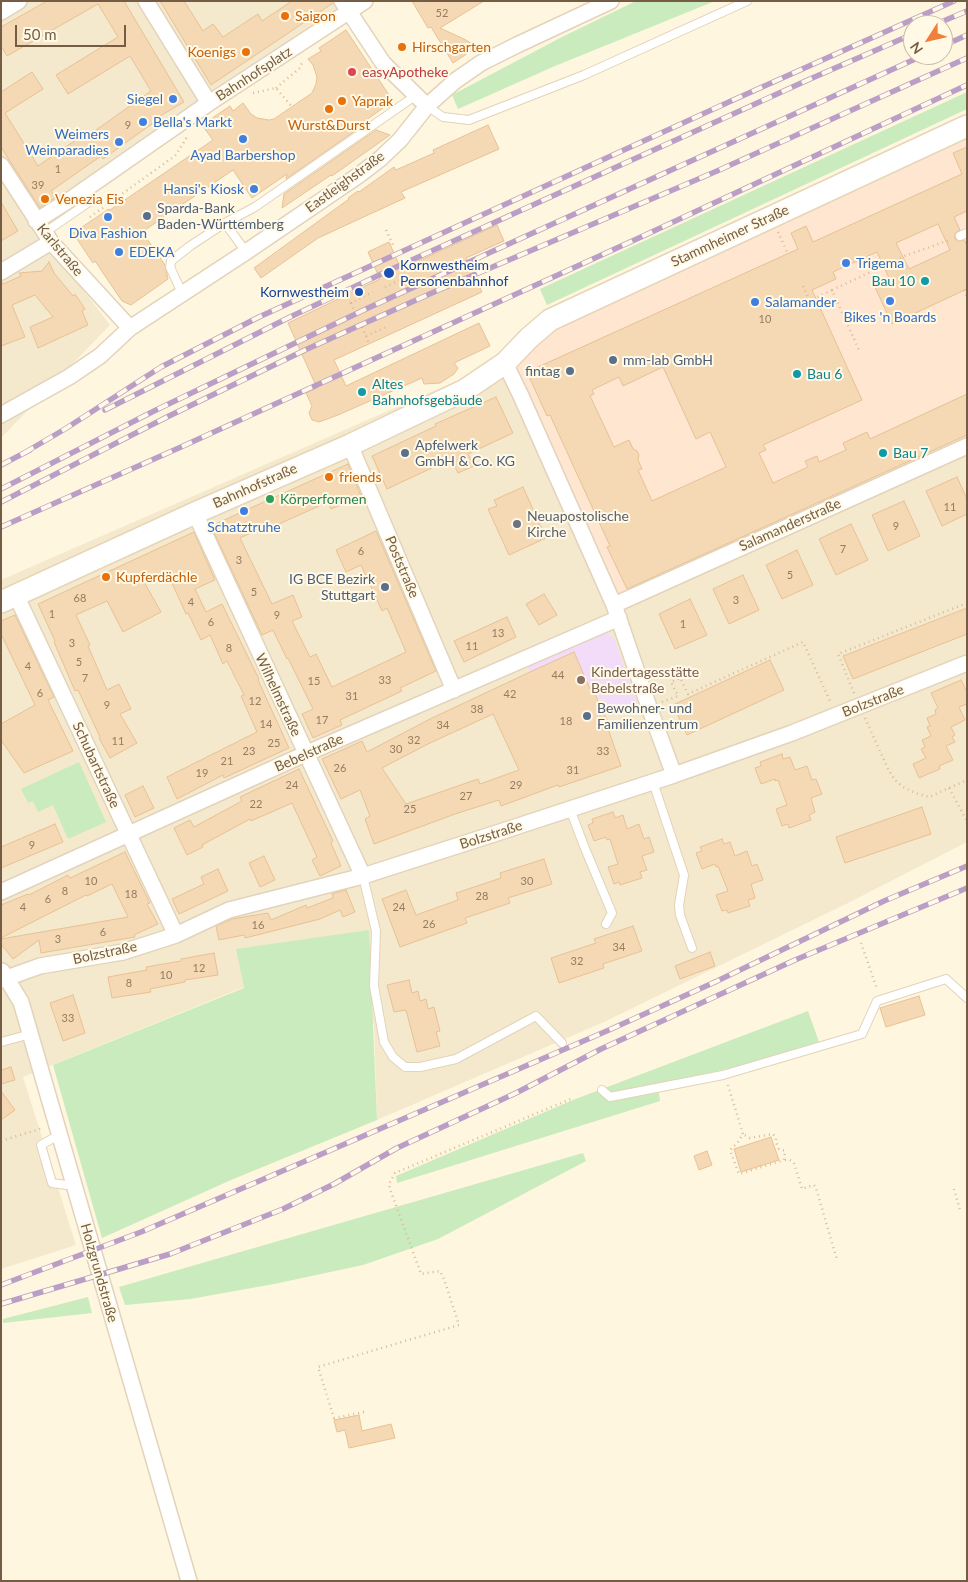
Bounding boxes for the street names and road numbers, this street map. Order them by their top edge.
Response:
street label: Bahnhofsplatz [213,43,295,105]
street label: Eastleighstraße [302,148,388,216]
street label: Stammheimer Straße [668,201,792,271]
street label: Karlstraße [33,220,87,280]
street label: Bahnhofstraße [210,460,300,512]
street label: Salamanderstraße [736,495,844,555]
street label: Poststraße [381,534,423,600]
street label: Wilhelmstraße [251,651,305,739]
street label: Bolzstraße [840,681,906,721]
street label: Schubartstraße [69,719,123,811]
street label: Bebelstraße [272,730,346,776]
street label: Bolzstraße [457,817,525,853]
street label: Bolzstraße [71,938,139,968]
street label: Holzgrundstraße [77,1221,121,1325]

